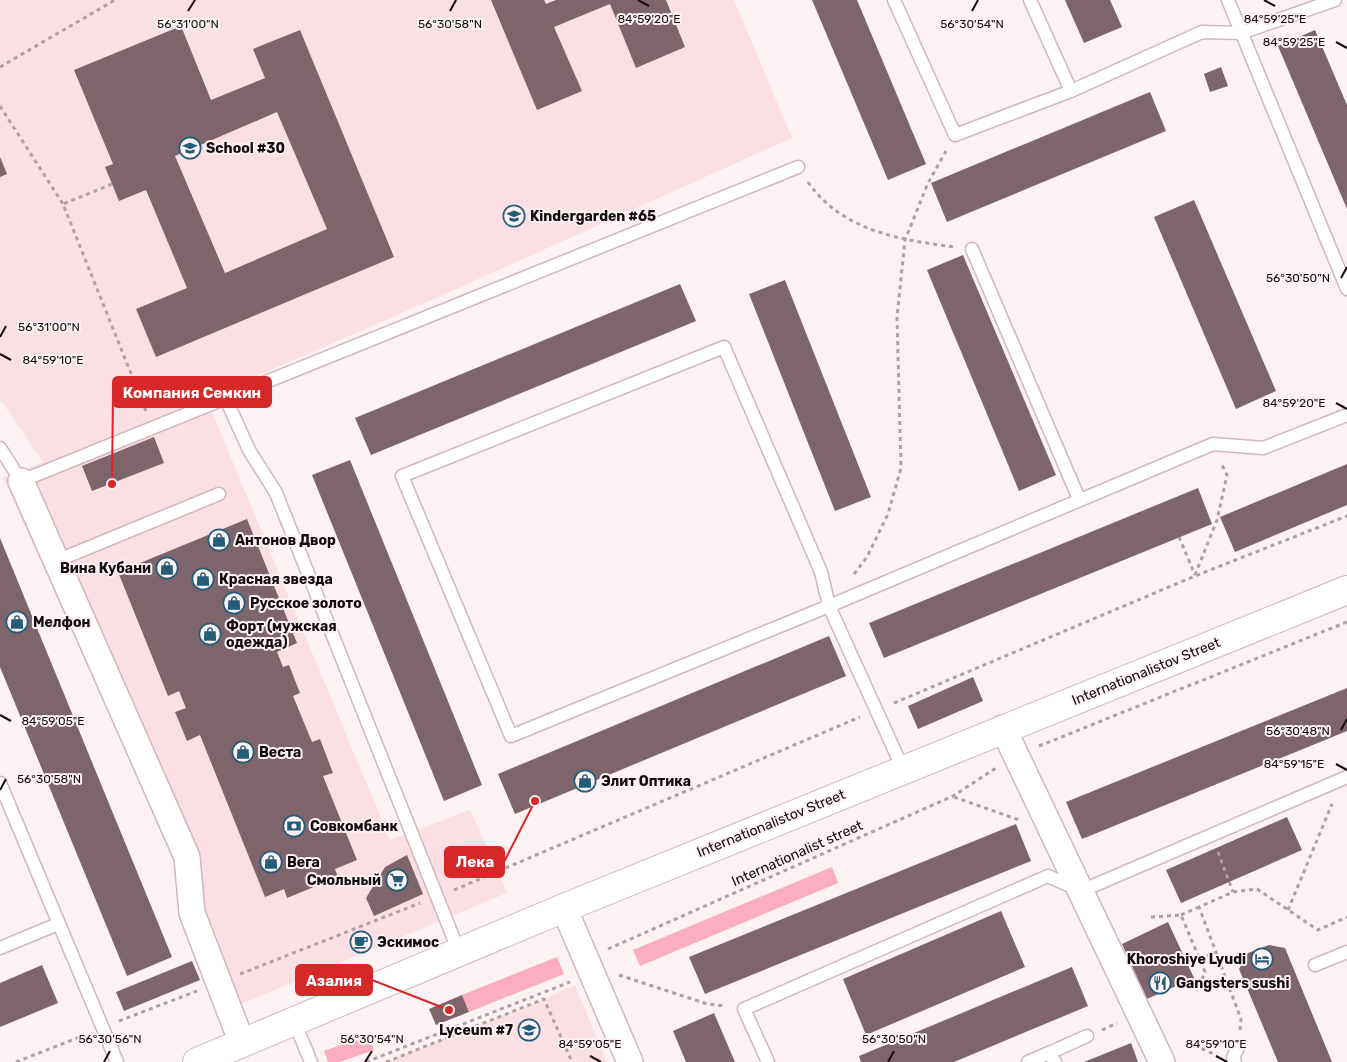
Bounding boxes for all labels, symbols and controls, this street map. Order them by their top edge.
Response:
text: 84°59'20"E [617,12,681,26]
text: 84°59'25"E [1244,12,1306,26]
text: 56°31'00"N [157,17,219,31]
text: 56°30'58"N [418,17,482,31]
text: 56°30'54"N [940,17,1004,31]
text: 84°59'25"E [1263,35,1325,49]
school or university icon: School #30 [178,136,202,160]
place label: School #30 [206,140,285,157]
school or university icon: Kindergarden #65 [502,204,526,228]
place label: Kindergarden #65 [530,208,656,225]
text: 56°30'50"N [1266,271,1330,285]
text: 56°31'00"N [18,320,80,334]
text: 84°59'10"E [22,353,84,367]
callout: Компания Семкин [113,377,271,407]
text: Компания Семкин [123,384,261,402]
text: 84°59'20"E [1262,396,1326,410]
shop icon: Антонов Двор [207,528,231,552]
place label: Антонов Двор [235,532,336,549]
shop icon: Вина Кубани [155,556,179,580]
place label: Вина Кубани [60,560,151,577]
shop icon: Красная звезда [191,567,215,591]
place label: Красная звезда [219,571,333,588]
shop icon: Русское золото [222,591,246,615]
place label: Русское золото [250,595,362,612]
shop icon: Мелфон [5,610,29,634]
place label: Мелфон [33,614,90,631]
place label: Форт (мужская одежда) [226,618,337,651]
shop icon: Форт (мужская одежда) [198,622,222,646]
street label: Internationalistov Street [1069,634,1223,709]
text: 84°59'05"E [21,714,85,728]
text: 56°30'48"N [1266,724,1330,738]
shop icon: Веста [231,740,255,764]
place label: Веста [259,744,301,761]
text: 84°59'15"E [1264,757,1324,771]
shop icon: Элит Оптика [573,769,597,793]
text: 56°30'58"N [17,772,81,786]
place label: Элит Оптика [601,773,691,790]
street label: Internationalistov Street [694,786,848,861]
bank icon: Совкомбанк [282,814,306,838]
street label: Internationalist street [729,817,866,890]
place label: Совкомбанк [310,818,399,835]
callout: Лека [445,847,504,877]
shop icon: Вега [259,850,283,874]
text: Лека [456,853,494,871]
place label: Вега [287,854,320,871]
supermarket icon: Смольный [385,868,409,892]
place label: Смольный [307,872,381,889]
cafe icon: Эскимос [349,930,373,954]
place label: Эскимос [377,934,439,951]
hotel icon: Khoroshiye Lyudi [1250,947,1274,971]
place label: Khoroshiye Lyudi [1127,951,1246,968]
callout: Азалия [296,965,372,995]
restaurant icon: Gangsters sushi [1148,971,1172,995]
text: Азалия [306,972,362,990]
place label: Gangsters sushi [1176,975,1289,992]
school or university icon: Lyceum #7 [517,1018,541,1042]
place label: Lyceum #7 [439,1022,513,1039]
text: 56°30'56"N [78,1032,142,1046]
text: 56°30'54"N [340,1032,404,1046]
text: 56°30'50"N [862,1032,926,1046]
text: 84°59'05"E [558,1037,622,1051]
text: 84°59'10"E [1185,1037,1247,1051]

